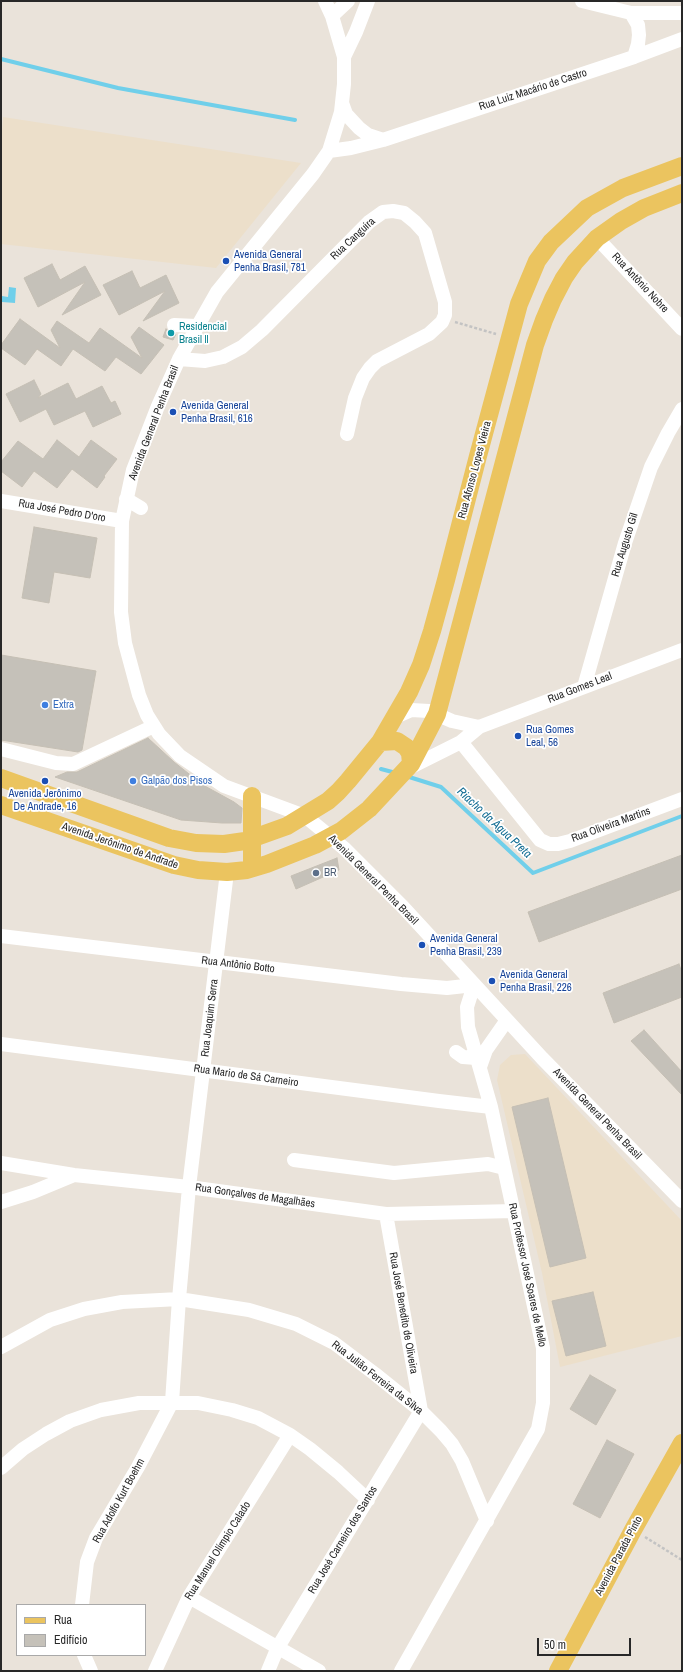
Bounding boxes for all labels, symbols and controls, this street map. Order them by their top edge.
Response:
street label: Rua Luiz Macário de Castro [477,66,589,114]
street label: Rua Canguira [328,215,378,263]
place label: Avenida General Penha Brasil, 781 [234,248,306,274]
street label: Rua Antônio Nobre [609,250,671,316]
marker: Avenida General Penha Brasil, 781 [221,256,231,266]
place label: Residencial Brasil ll [179,320,227,346]
marker: Residencial Brasil ll [166,328,176,338]
street label: Avenida General Penha Brasil [126,364,182,482]
place label: Avenida General Penha Brasil, 616 [181,399,253,425]
marker: Avenida General Penha Brasil, 616 [168,407,178,417]
street label: Rua Afonso Lopes Vieira [456,420,494,520]
street label: Rua José Pedro D'oro [17,497,107,525]
street label: Rua Augusto Gil [609,511,641,579]
street label: Rua Gomes Leal [546,670,614,706]
place label: Extra [53,698,74,712]
marker: Extra [40,700,50,710]
place label: Rua Gomes Leal, 56 [526,723,574,749]
marker: Rua Gomes Leal, 56 [513,731,523,741]
place label: Galpão dos Pisos [141,774,212,788]
marker: Avenida Jerônimo De Andrade, 16 [40,776,50,786]
marker: Galpão dos Pisos [128,776,138,786]
water label: Riacho da Água Preta [454,785,534,861]
place label: Avenida Jerônimo De Andrade, 16 [8,787,82,813]
street label: Rua Oliveira Martins [570,805,652,845]
street label: Avenida Jerônimo de Andrade [60,820,180,872]
street label: Avenida General Penha Brasil [325,832,421,928]
place label: BR [324,866,337,880]
marker: BR [311,868,321,878]
place label: Avenida General Penha Brasil, 239 [430,932,502,958]
marker: Avenida General Penha Brasil, 239 [417,940,427,950]
street label: Rua Antônio Botto [201,954,275,976]
place label: Avenida General Penha Brasil, 226 [500,968,572,994]
marker: Avenida General Penha Brasil, 226 [487,976,497,986]
street label: Rua Joaquim Serra [199,978,221,1058]
street label: Rua Mario de Sá Carneiro [193,1062,299,1090]
street label: Avenida General Penha Brasil [550,1066,644,1162]
street label: Rua Gonçalves de Magalhães [194,1181,316,1211]
street label: Rua Professor José Soares de Mello [505,1202,549,1348]
street label: Rua José Benedito de Oliveira [386,1251,420,1375]
street label: Rua Julião Ferreira da Silva [329,1338,425,1418]
street label: Rua Adolfo Kurt Boehm [90,1456,148,1546]
street label: Rua José Carneiro dos Santos [306,1484,380,1596]
street label: Rua Manuel Olímpio Calado [182,1499,254,1603]
street label: Avenida Parada Pinto [592,1514,646,1598]
legend [16,1604,146,1656]
text: Rua [54,1612,72,1628]
scale bar [539,1630,633,1656]
text: Edifício [54,1632,87,1648]
text: 50 m [544,1637,566,1653]

